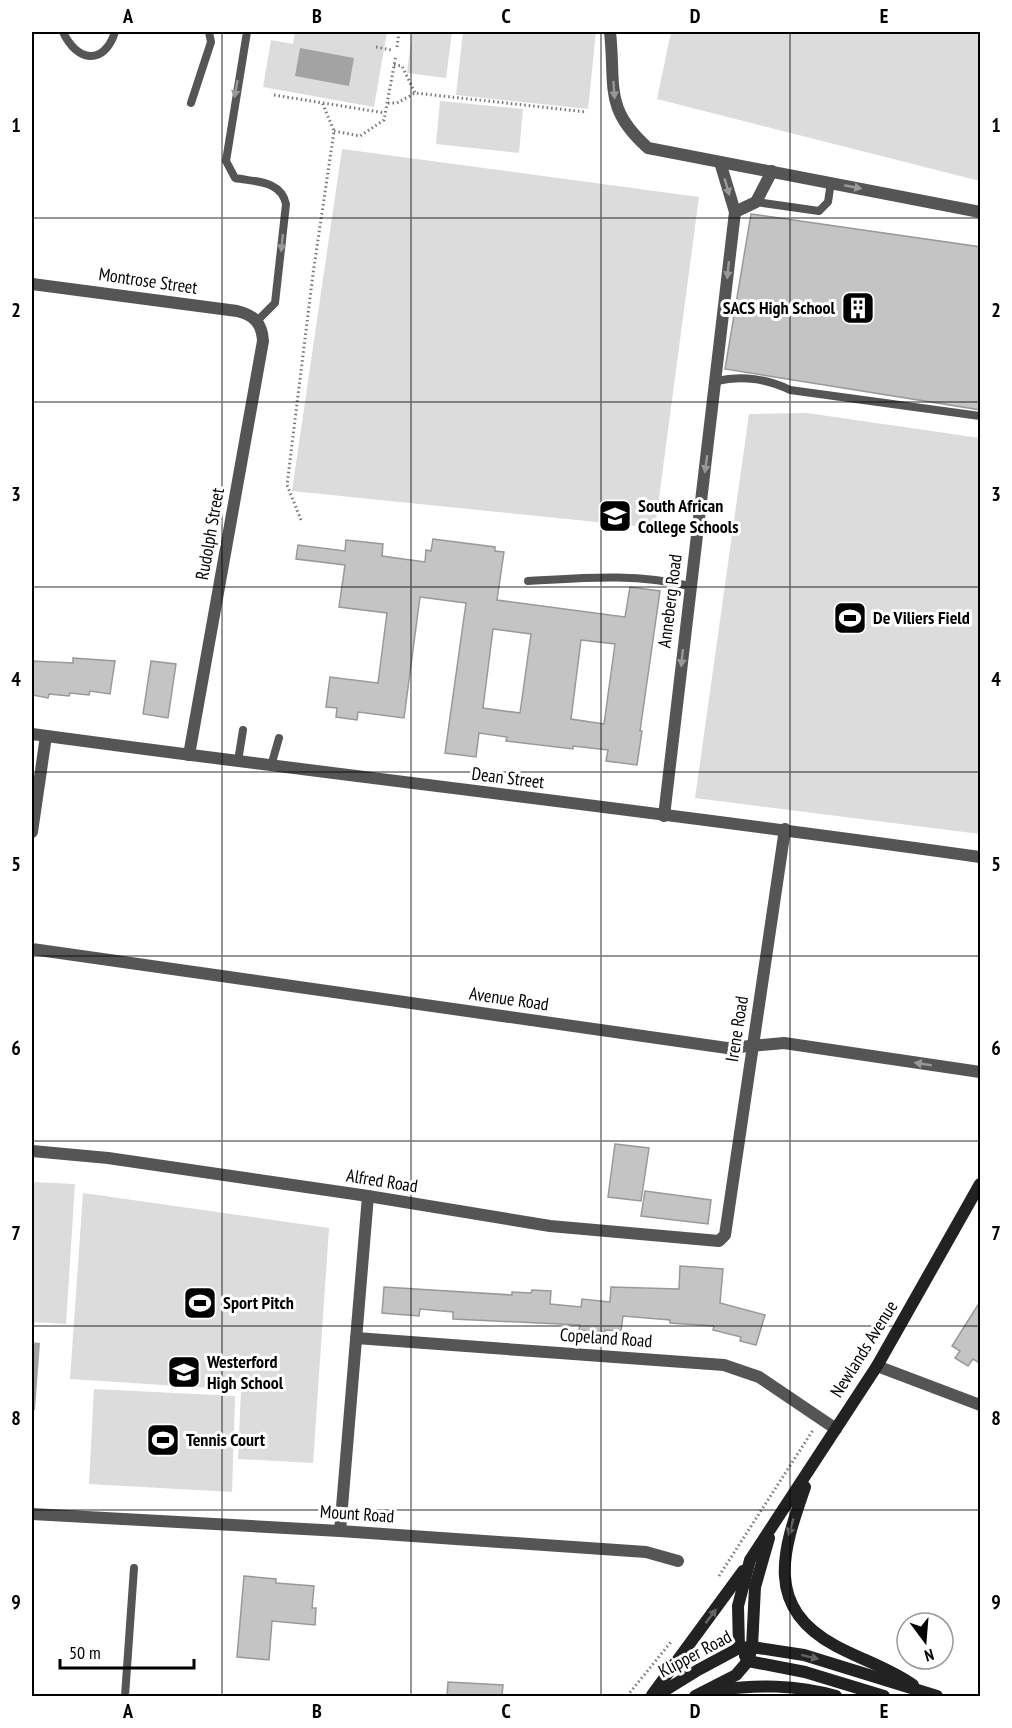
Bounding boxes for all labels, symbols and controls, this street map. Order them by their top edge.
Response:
text: A [122,3,134,29]
text: B [312,3,322,29]
text: C [501,3,511,29]
text: D [690,3,701,29]
text: E [880,3,888,29]
one-way arrow [231,80,240,99]
one-way arrow [609,80,619,99]
text: 1 [11,112,21,138]
text: 1 [991,112,1001,138]
one-way arrow [723,178,732,196]
one-way arrow [843,183,862,192]
one-way arrow [277,234,287,253]
one-way arrow [723,261,733,280]
street label: Montrose Street [97,262,199,299]
building icon: SACS High School [840,290,876,326]
place label: SACS High School [723,296,836,319]
text: 2 [11,297,21,323]
text: 2 [991,297,1001,323]
one-way arrow [701,455,710,474]
text: 3 [11,481,21,507]
text: 3 [991,481,1001,507]
street label: Rudolph Street [190,486,229,582]
place label: South African College Schools [638,494,739,538]
school or university icon: South African College Schools [597,498,633,534]
street label: Anneberg Road [652,553,687,649]
sports icon: De Viliers Field [832,600,868,636]
place label: De Viliers Field [873,606,970,629]
one-way arrow [677,648,686,667]
text: 4 [11,666,21,692]
text: 4 [991,666,1001,692]
street label: Dean Street [470,762,546,793]
text: 5 [11,851,21,877]
text: 5 [991,851,1001,877]
street label: Avenue Road [468,982,550,1015]
street label: Irene Road [720,994,753,1064]
text: 6 [11,1035,21,1061]
text: 6 [991,1035,1001,1061]
one-way arrow [913,1059,932,1068]
street label: Alfred Road [345,1164,419,1197]
text: 7 [11,1220,21,1246]
text: 7 [991,1220,1001,1246]
sports icon: Sport Pitch [182,1285,218,1321]
place label: Sport Pitch [223,1291,294,1314]
street label: Newlands Avenue [825,1296,902,1401]
street label: Copeland Road [559,1323,653,1352]
place label: Westerford High School [206,1350,284,1394]
school or university icon: Westerford High School [166,1354,202,1390]
text: 8 [11,1405,21,1431]
text: 8 [991,1405,1001,1431]
sports icon: Tennis Court [145,1422,181,1458]
place label: Tennis Court [186,1428,266,1451]
street label: Mount Road [319,1499,395,1528]
one-way arrow [786,1518,796,1536]
text: 9 [11,1589,21,1615]
text: 9 [991,1589,1001,1615]
one-way arrow [704,1608,716,1623]
north arrow [895,1611,955,1671]
street label: Klipper Road [654,1625,735,1682]
scale bar [60,1632,194,1670]
text: 50 m [69,1641,101,1664]
text: N [922,1645,936,1666]
one-way arrow [801,1653,819,1663]
text: A [122,1698,134,1724]
text: B [312,1698,322,1724]
text: C [501,1698,511,1724]
text: D [690,1698,701,1724]
text: E [880,1698,888,1724]

